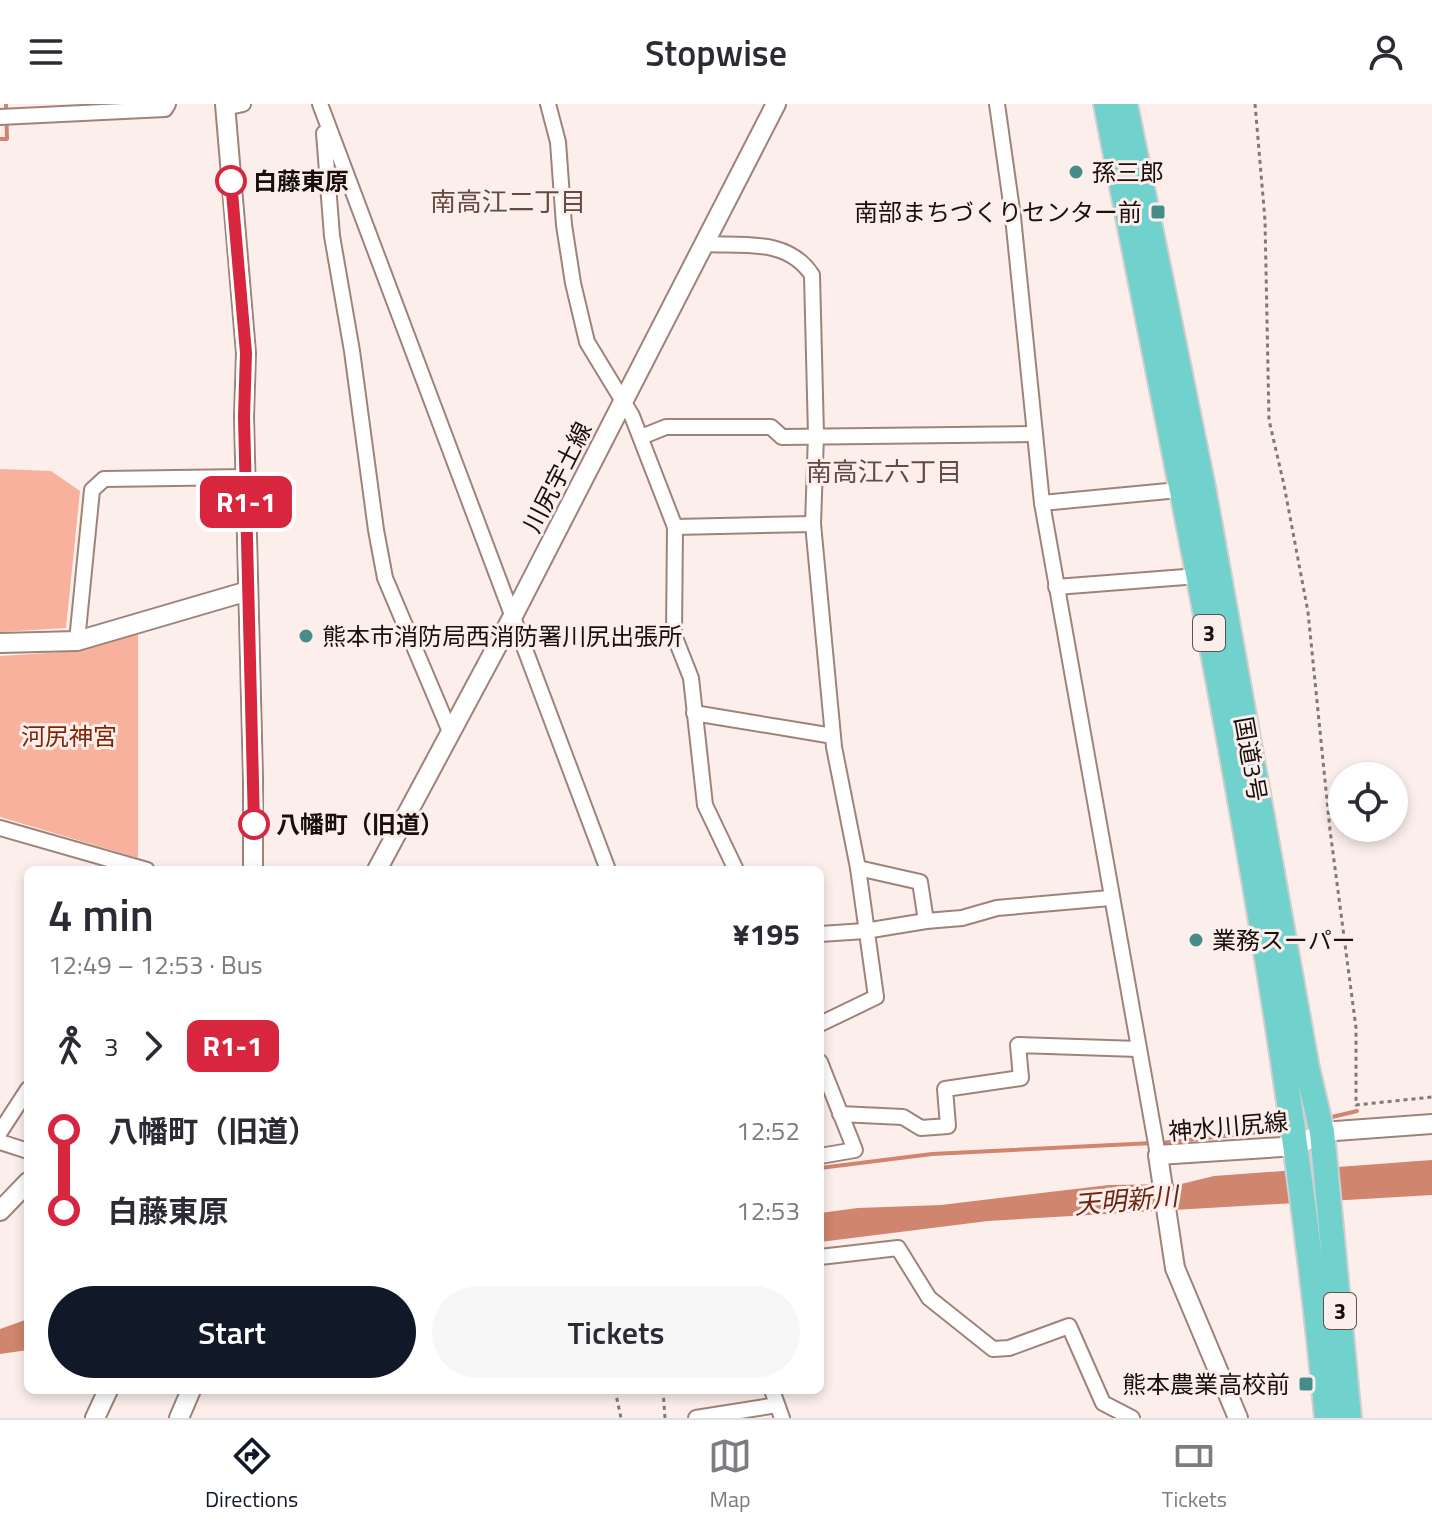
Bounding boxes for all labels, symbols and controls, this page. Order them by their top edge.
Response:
text: Stopwise [645,25,787,80]
icon: menu [24,30,68,74]
icon: person [1364,30,1408,74]
place label: 孫三郎 [1092,154,1164,190]
place label: 白藤東原 [253,163,349,199]
marker: 孫三郎 [1067,163,1085,181]
marker: 白藤東原 [216,166,246,196]
district label: 南高江二丁目 [430,182,586,221]
place label: 南部まちづくりセンター前 [854,194,1142,230]
marker: 南部まちづくりセンター前 [1149,203,1167,221]
street label: 川尻宇土線 [514,415,600,539]
district label: 南高江六丁目 [806,452,962,491]
line badge: R1-1 [190,476,302,528]
text: R1-1 [216,480,276,523]
road number: 3 [1193,615,1225,651]
place label: 熊本市消防局西消防署川尻出張所 [322,618,682,654]
marker: 熊本市消防局西消防署川尻出張所 [297,627,315,645]
street label: 国道3号 [1226,714,1276,804]
park label: 河尻神宮 [21,718,117,754]
map controls [1328,762,1408,842]
button: locate [1328,762,1408,842]
place label: 八幡町（旧道） [276,806,444,842]
marker: 八幡町（旧道） [239,809,269,839]
text: 4 min [48,881,154,948]
text: ¥195 [733,911,800,957]
place label: 業務スーパー [1212,922,1356,958]
marker: 業務スーパー [1187,931,1205,949]
text: 12:49 – 12:53 · Bus [48,945,263,984]
icon: walk [48,1024,92,1068]
icon: forward [131,1024,175,1068]
text: R1-1 [203,1024,263,1067]
text: 3 [104,1027,119,1066]
street label: 神水川尻線 [1167,1103,1289,1149]
text: 八幡町（旧道） [108,1108,318,1154]
text: 12:52 [736,1111,800,1150]
water label: 天明新川 [1072,1176,1182,1224]
text: 白藤東原 [108,1188,228,1234]
text: 12:53 [736,1191,800,1230]
button: Start [48,1286,416,1378]
button: Tickets [432,1286,800,1378]
road number: 3 [1324,1293,1356,1329]
place label: 熊本農業高校前 [1122,1366,1290,1402]
marker: 熊本農業高校前 [1297,1375,1315,1393]
tab: Directions [205,1434,298,1516]
tab: Map [708,1434,752,1516]
tab: Tickets [1162,1434,1227,1516]

